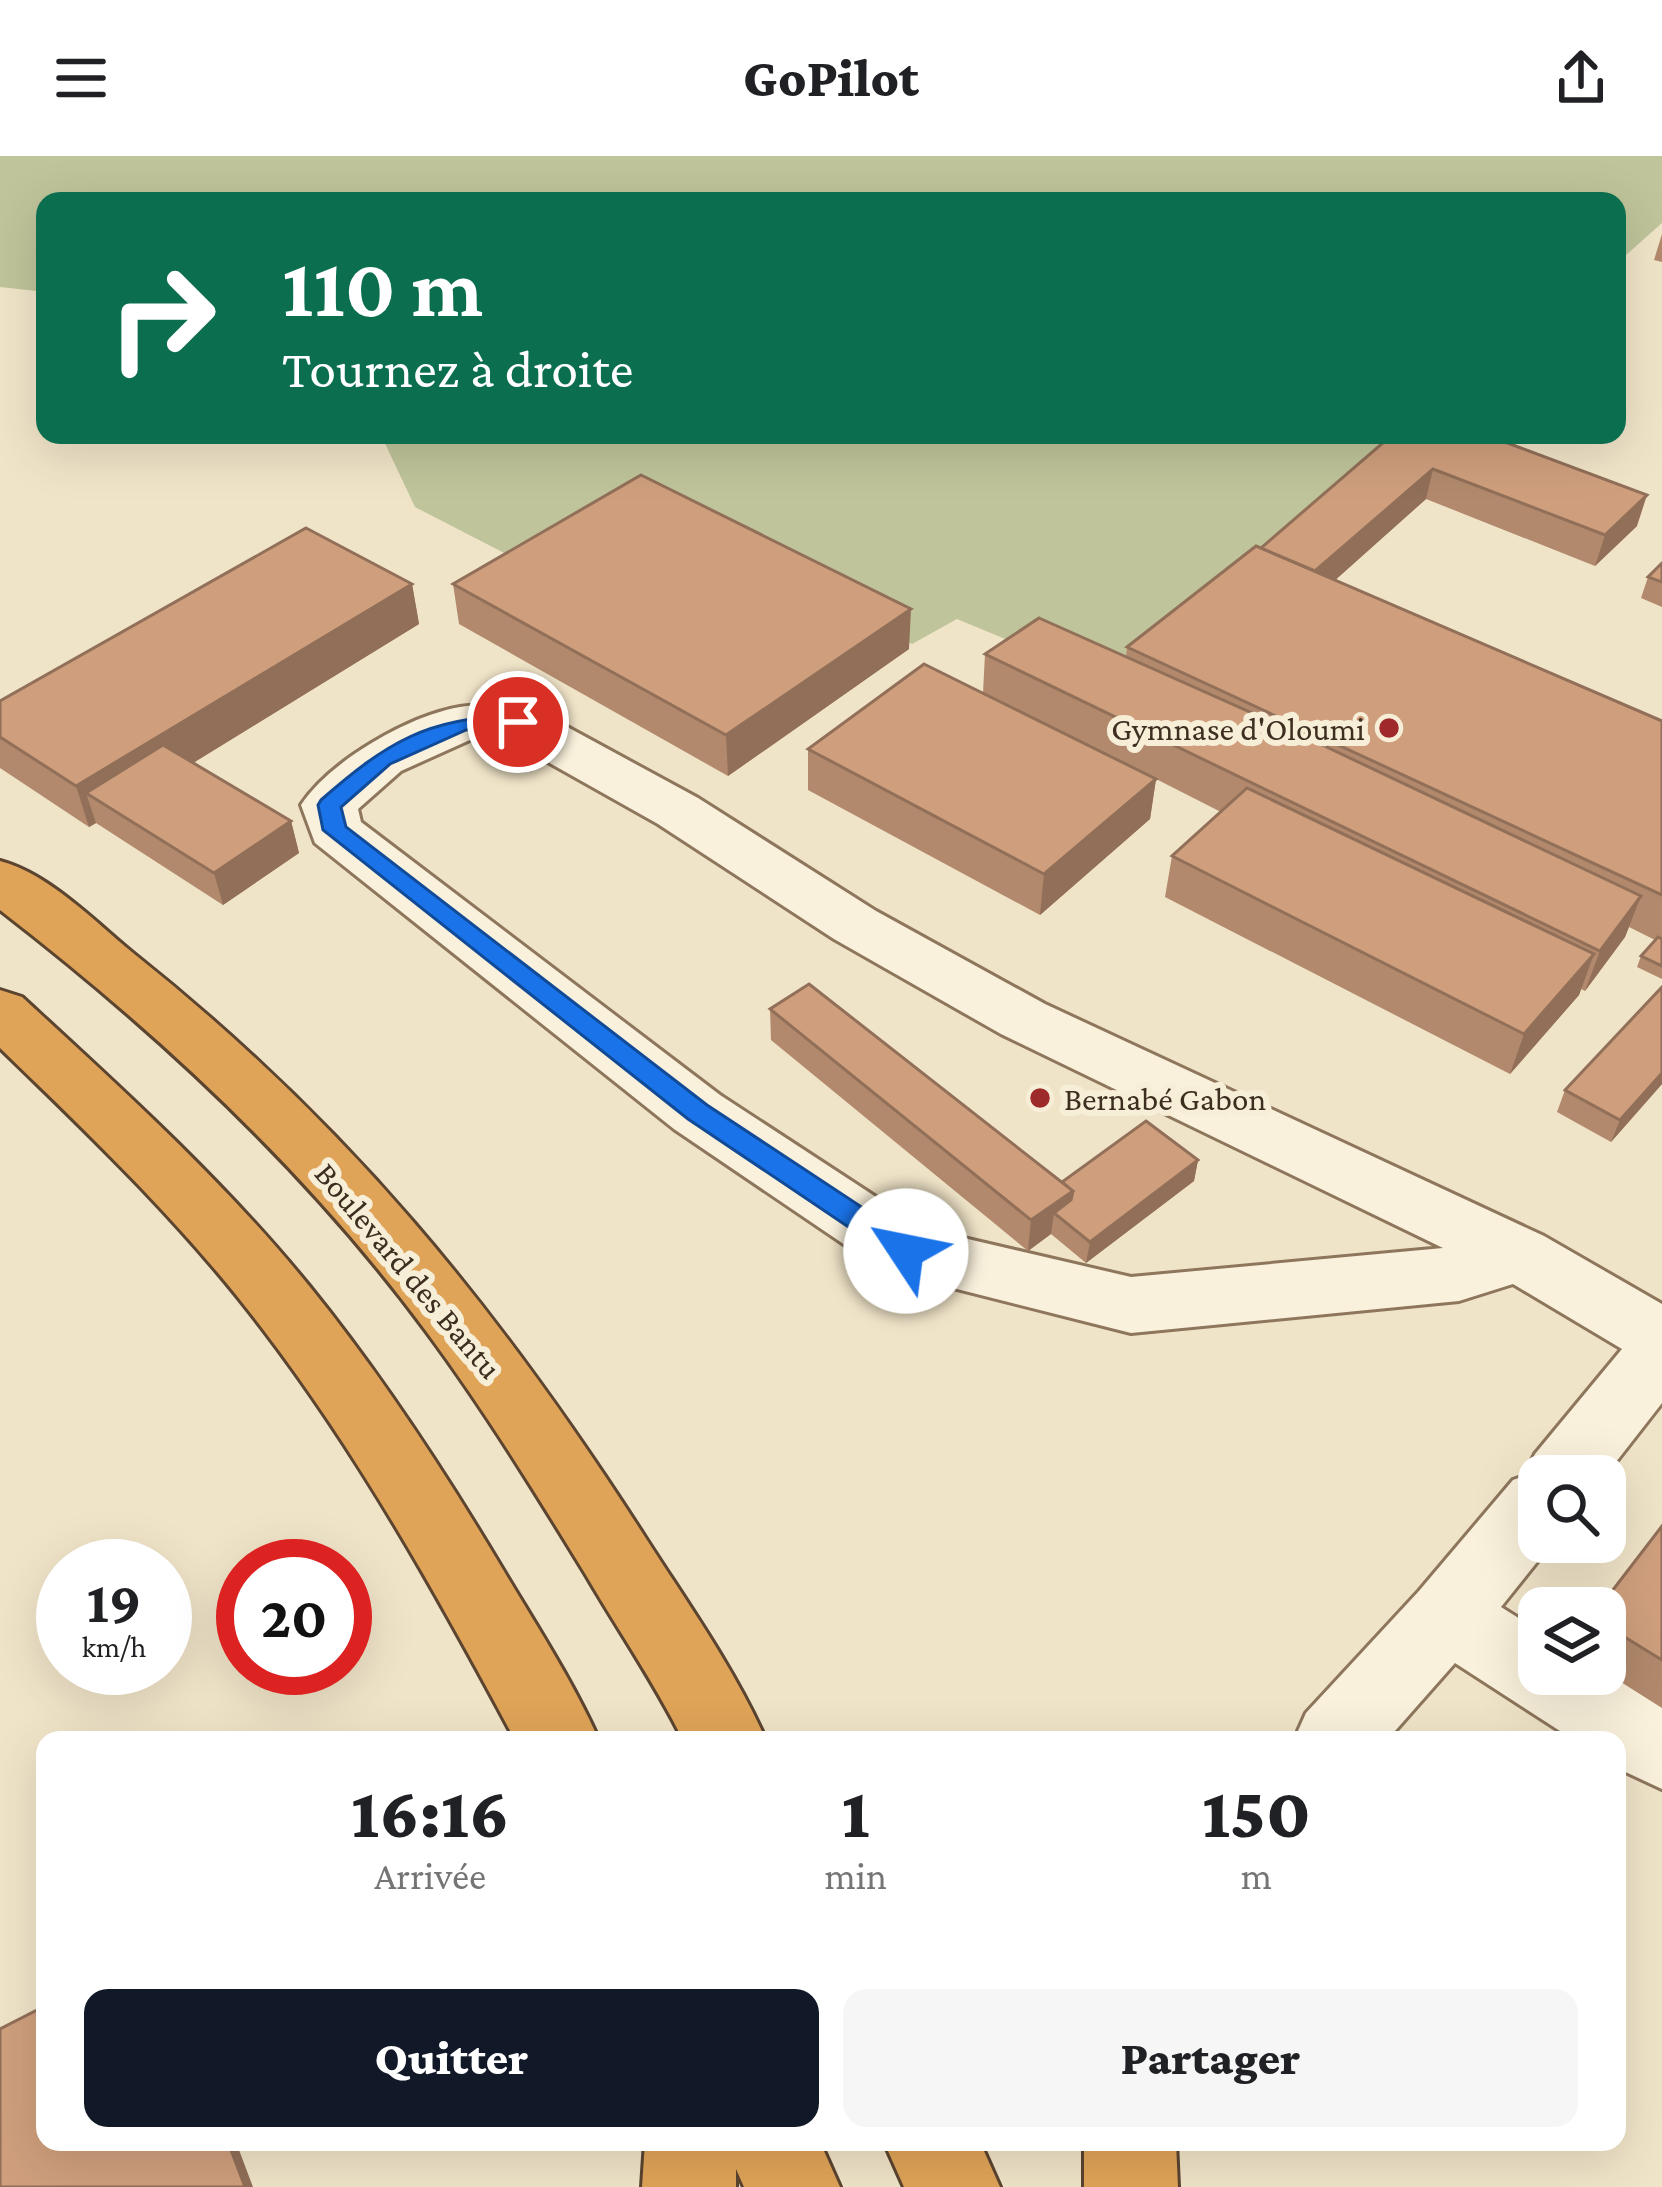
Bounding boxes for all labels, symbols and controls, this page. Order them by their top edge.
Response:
icon: menu [48,45,114,111]
icon: share [1548,45,1614,111]
text: GoPilot [743,48,919,108]
icon: right [84,240,240,396]
text: 110 m [282,241,483,334]
text: Tournez à droite [282,339,633,399]
pin [467,671,569,773]
icon: arrive [485,689,551,755]
place label: Gymnase d'Oloumi [1111,710,1365,747]
marker: Gymnase d'Oloumi [1376,715,1402,741]
place label: Bernabé Gabon [1064,1080,1266,1117]
marker: Bernabé Gabon [1027,1085,1053,1111]
street label: Boulevard des Bantu [308,1155,510,1386]
position arrow [843,1188,969,1314]
map controls [1518,1455,1626,1695]
button: search [1518,1455,1626,1563]
speed limit sign: 20 [216,1539,372,1695]
text: 19 [86,1568,142,1635]
button: layers [1518,1587,1626,1695]
text: km/h [82,1630,146,1663]
text: 16:16 [351,1772,509,1852]
text: 1 [842,1772,870,1852]
text: 150 [1202,1772,1311,1852]
text: Arrivée [374,1854,486,1897]
text: min [824,1854,887,1897]
text: m [1241,1854,1272,1897]
button: Quitter [84,1989,819,2127]
button: Partager [843,1989,1578,2127]

